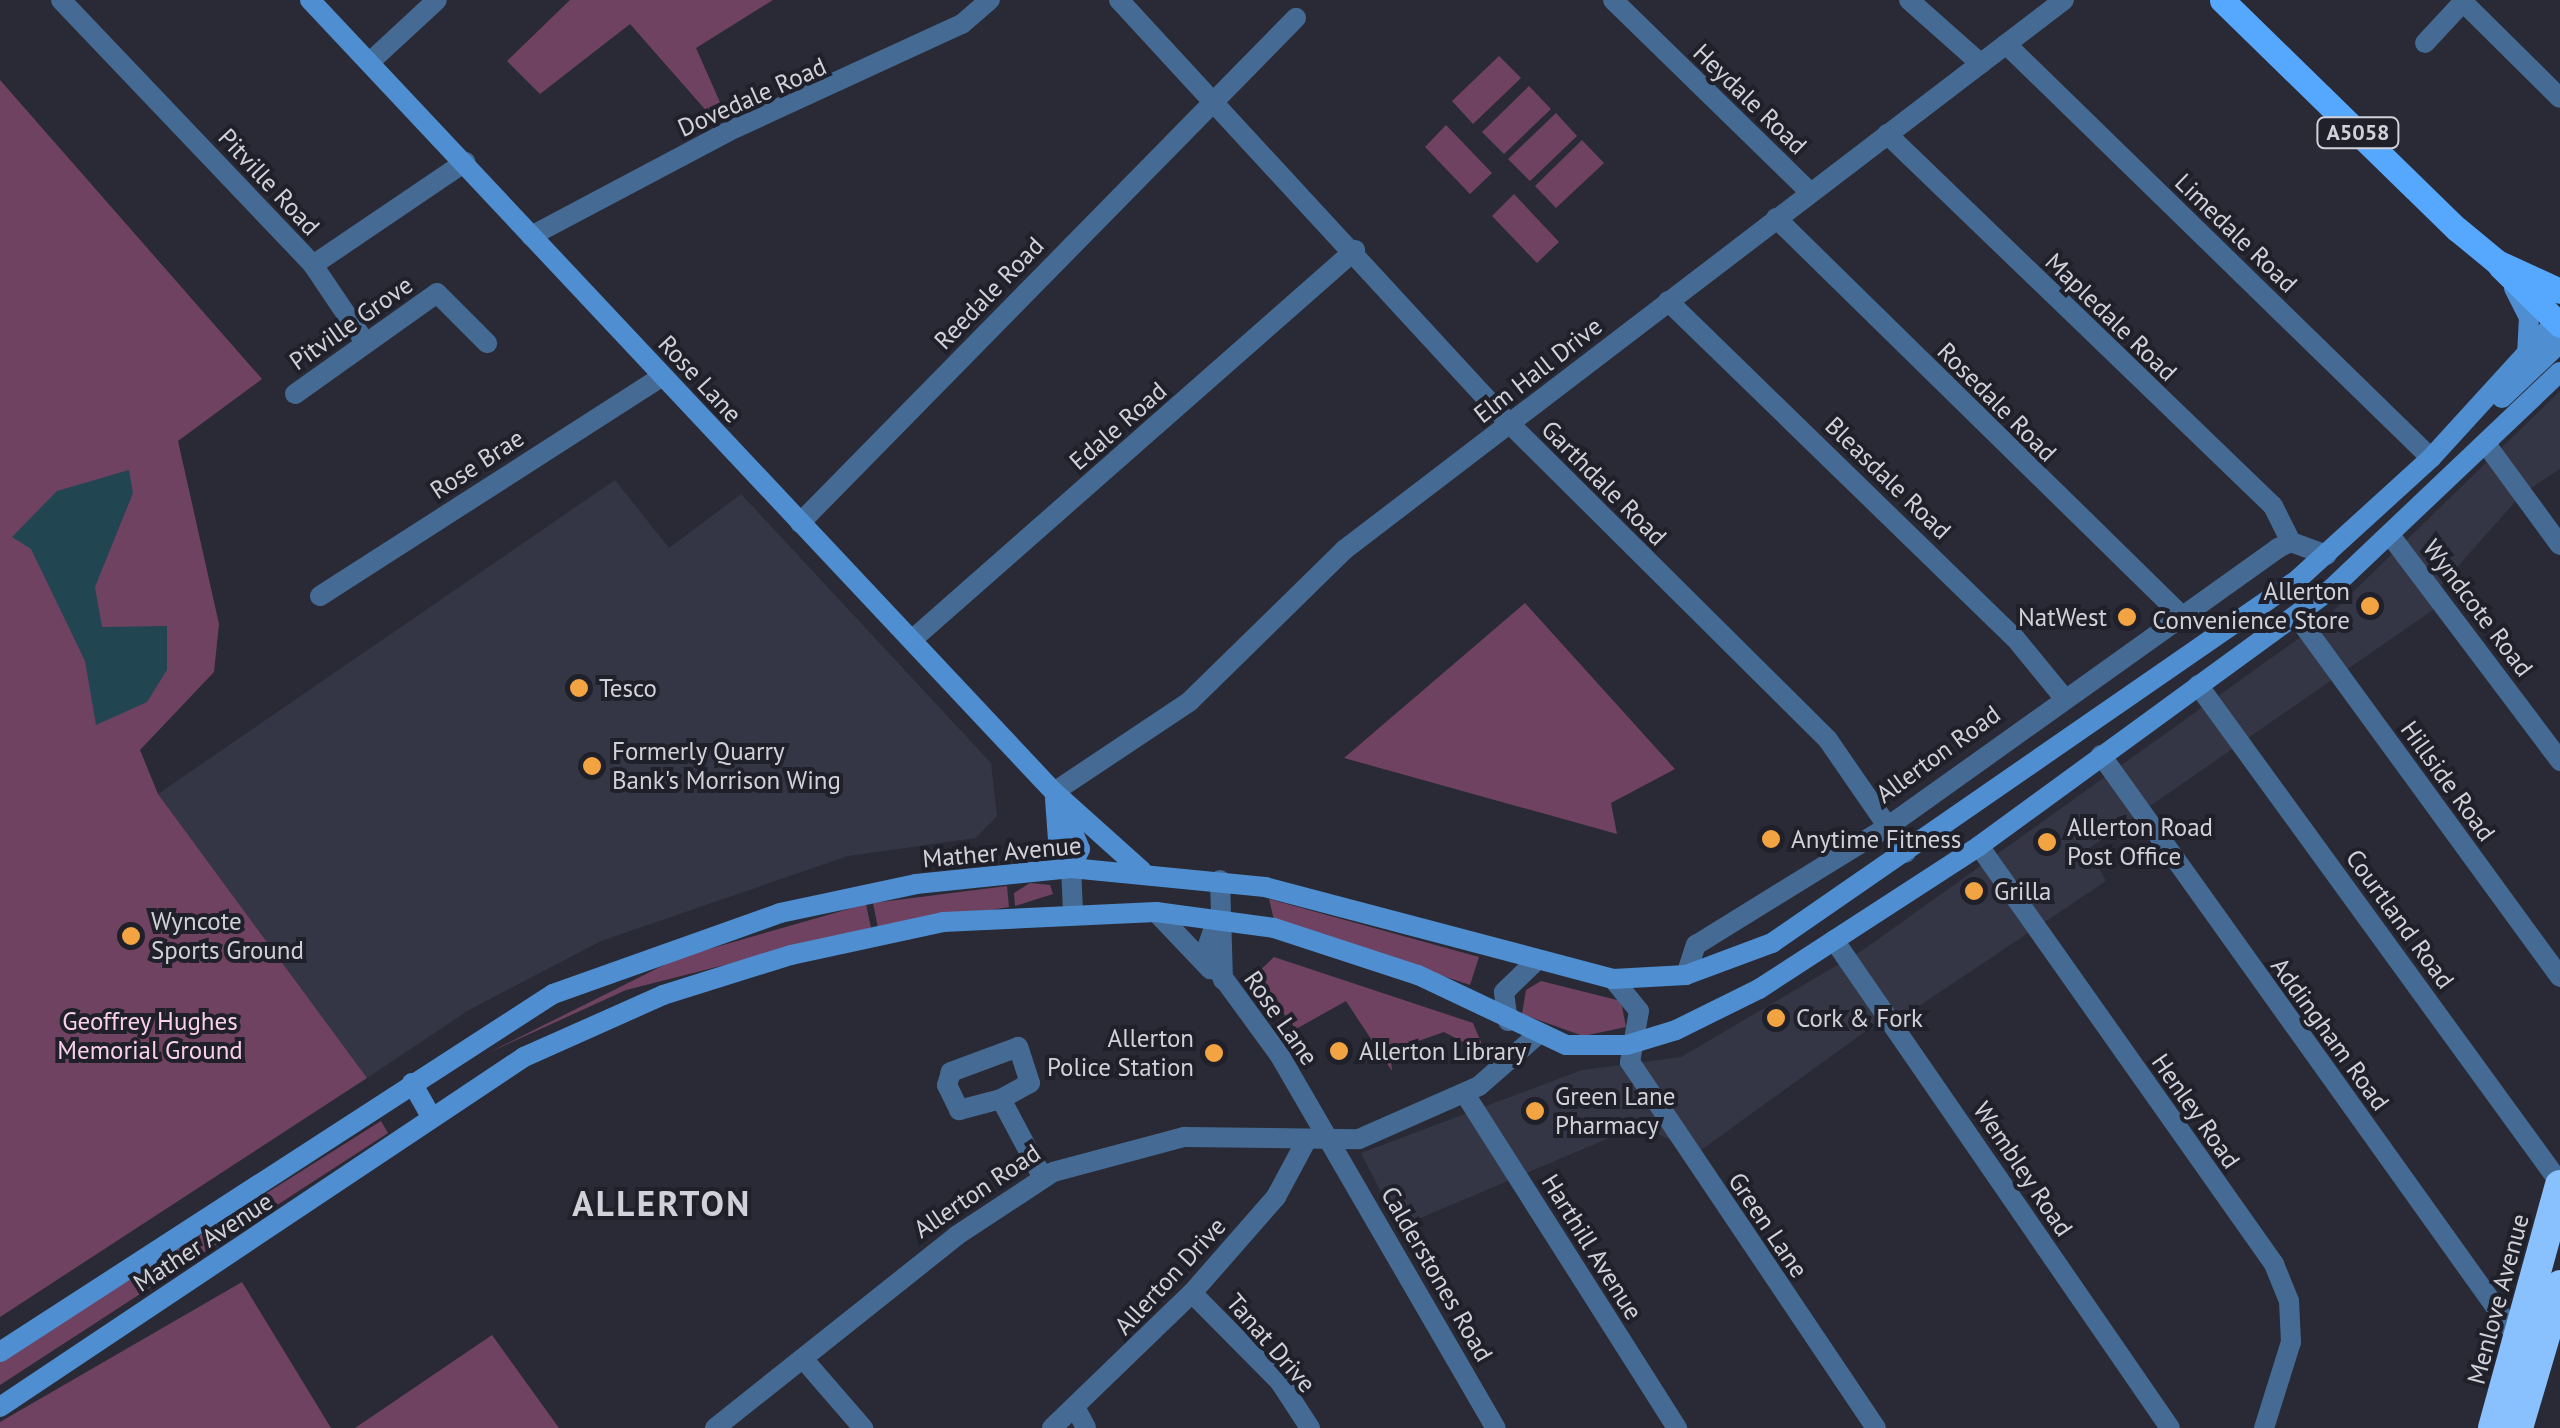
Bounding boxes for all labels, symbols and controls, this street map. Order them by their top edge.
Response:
street label: Heydale Road [1687,37,1813,161]
street label: Dovedale Road [673,51,831,143]
road number: A5058 [2316,116,2400,150]
street label: Pitville Road [212,122,326,242]
street label: Limedale Road [2169,167,2303,299]
street label: Reedale Road [928,231,1050,355]
street label: Mapledale Road [2039,247,2183,387]
street label: Pitville Grove [284,270,418,376]
street label: Elm Hall Drive [1468,311,1608,429]
street label: Rose Lane [652,329,748,429]
street label: Rosedale Road [1931,336,2063,468]
street label: Edale Road [1063,376,1173,476]
street label: Bleasdale Road [1819,411,1957,545]
street label: Garthdale Road [1535,414,1673,552]
street label: Rose Brae [425,423,529,505]
street label: Wyndcote Road [2417,534,2539,682]
place label: Allerton Convenience Store [2152,577,2350,636]
marker: Allerton Convenience Store [2359,595,2381,617]
place label: NatWest [2018,602,2107,632]
marker: NatWest [2116,606,2138,628]
place label: Tesco [599,673,657,703]
marker: Tesco [568,677,590,699]
street label: Allerton Road [1870,699,2006,809]
street label: Hillside Road [2394,715,2502,847]
place label: Formerly Quarry Bank's Morrison Wing [612,737,841,796]
marker: Formerly Quarry Bank's Morrison Wing [581,755,603,777]
place label: Allerton Road Post Office [2067,813,2213,872]
place label: Anytime Fitness [1791,824,1961,854]
marker: Anytime Fitness [1760,828,1782,850]
street label: Mather Avenue [921,830,1083,874]
marker: Allerton Road Post Office [2036,831,2058,853]
street label: Courtland Road [2340,844,2460,994]
place label: Grilla [1994,876,2051,906]
marker: Grilla [1963,880,1985,902]
place label: Wyncote Sports Ground [151,907,304,966]
marker: Wyncote Sports Ground [120,925,142,947]
street label: Addingham Road [2265,952,2395,1116]
street label: Rose Lane [1238,965,1324,1071]
place label: Cork & Fork [1796,1003,1924,1033]
park label: Geoffrey Hughes Memorial Ground [57,1007,243,1066]
marker: Cork & Fork [1765,1007,1787,1029]
place label: Allerton Police Station [1047,1024,1194,1083]
place label: Allerton Library [1359,1036,1526,1066]
marker: Allerton Library [1328,1040,1350,1062]
marker: Allerton Police Station [1203,1042,1225,1064]
street label: Henley Road [2145,1048,2247,1174]
place label: Green Lane Pharmacy [1555,1082,1675,1141]
street label: Wembley Road [1967,1096,2079,1242]
marker: Green Lane Pharmacy [1524,1100,1546,1122]
street label: Allerton Road [908,1138,1046,1244]
street label: Green Lane [1722,1167,1814,1283]
street label: Harthill Avenue [1535,1168,1649,1326]
street label: Calderstones Road [1375,1181,1499,1367]
district label: ALLERTON [572,1182,752,1224]
street label: Mather Avenue [128,1186,278,1298]
street label: Menlove Avenue [2461,1210,2535,1388]
street label: Allerton Drive [1108,1211,1232,1341]
street label: Tanat Drive [1220,1288,1322,1398]

